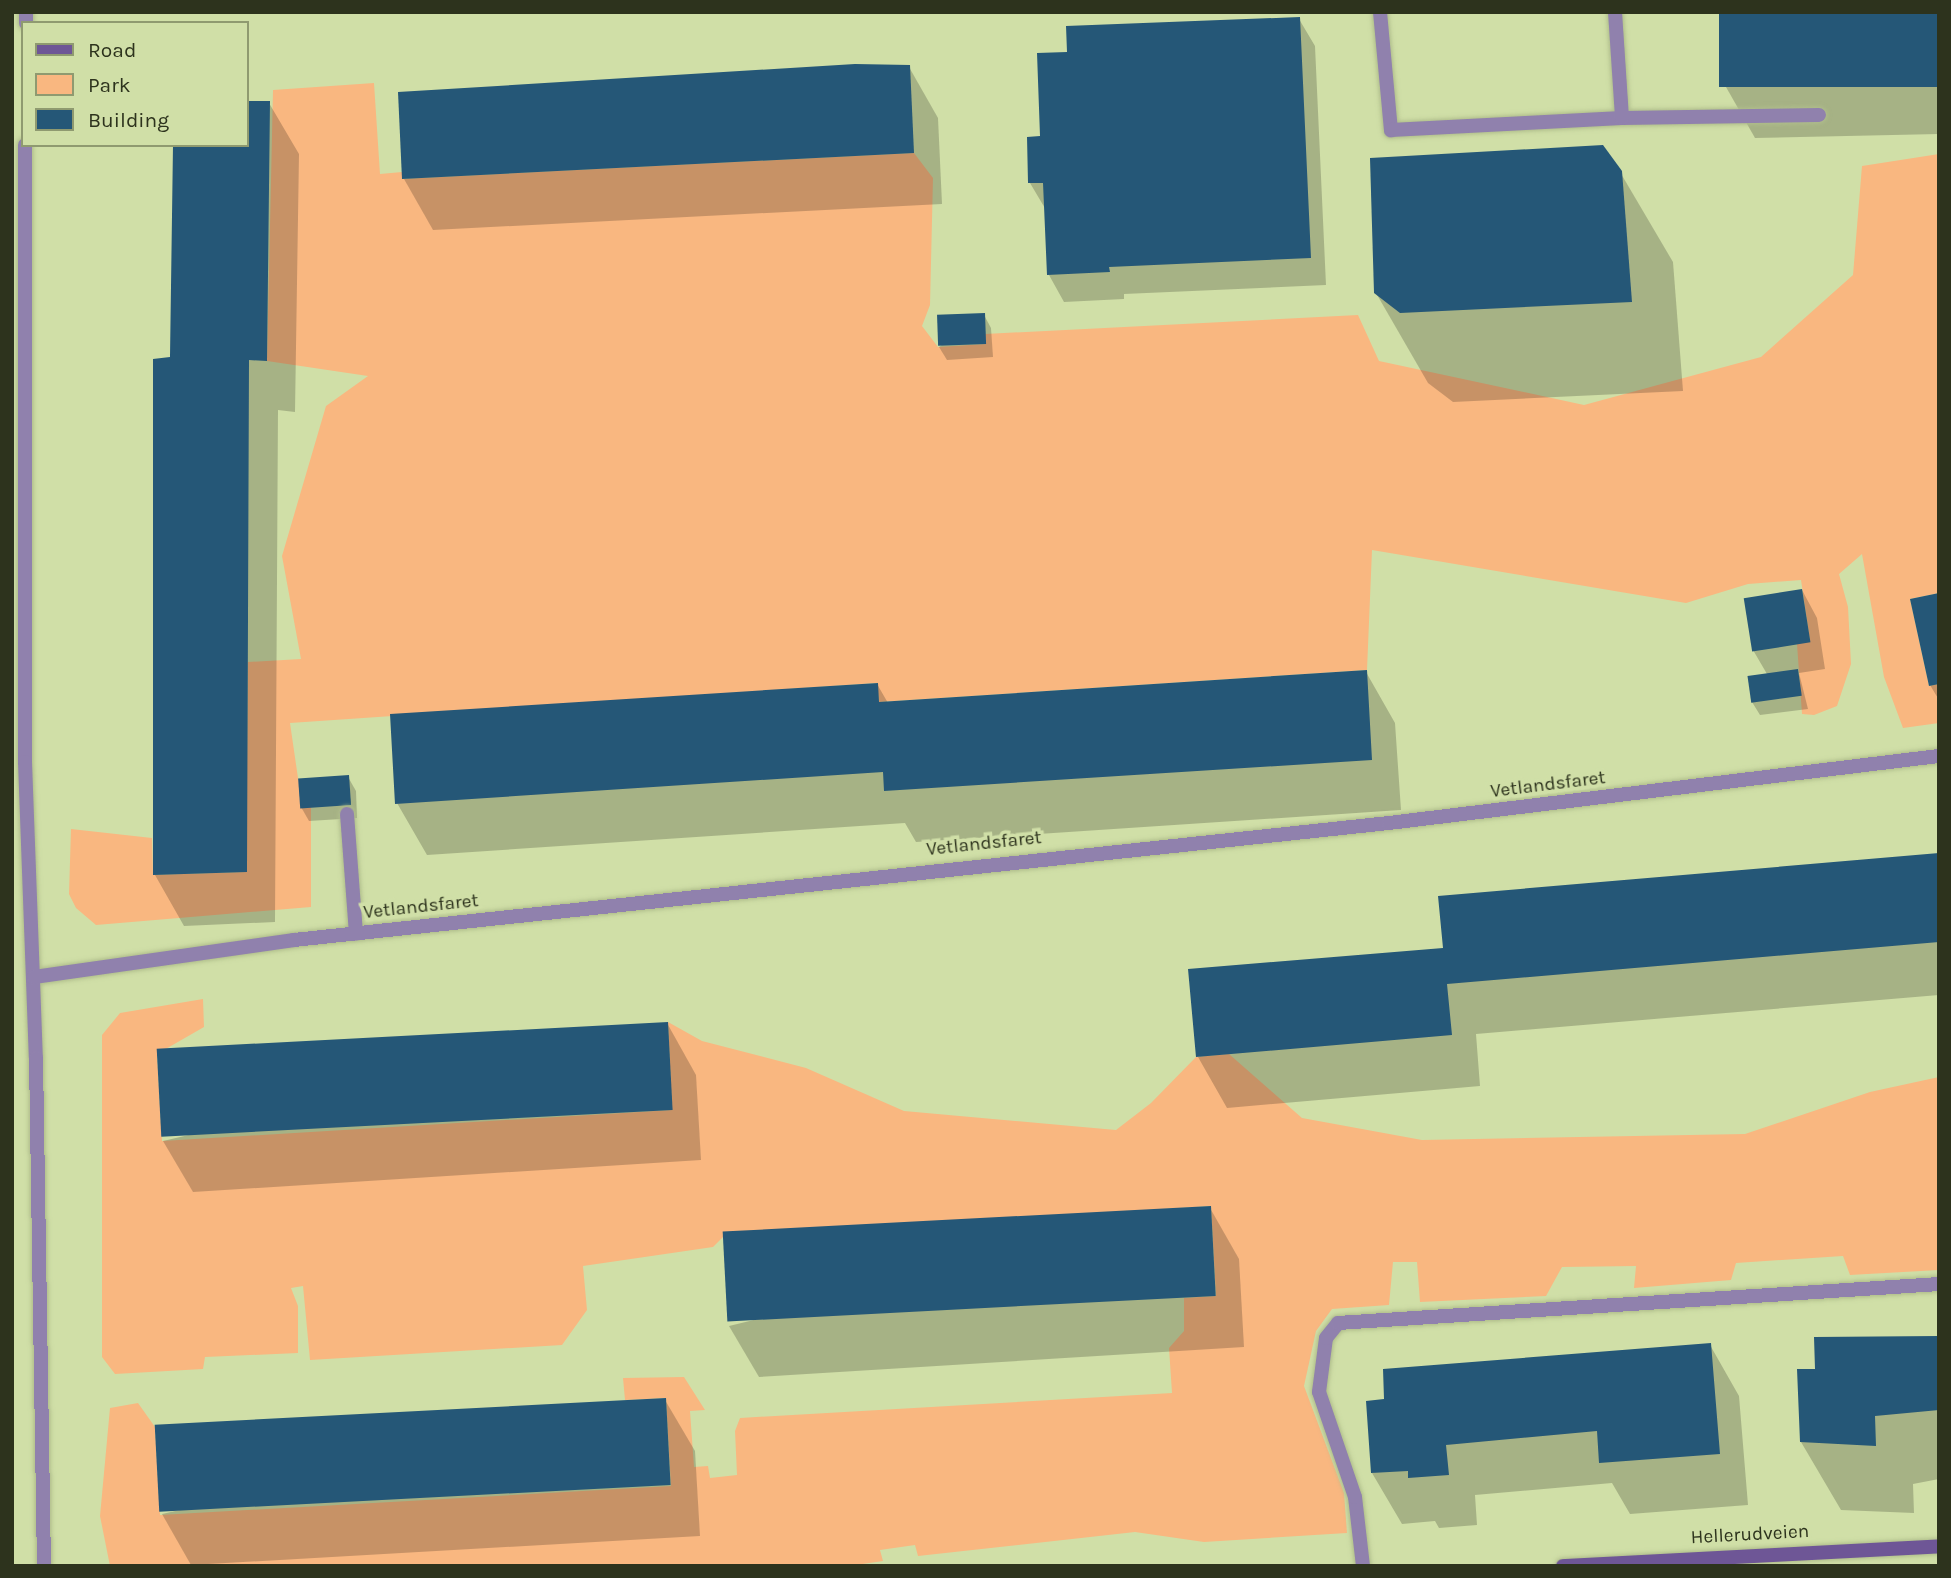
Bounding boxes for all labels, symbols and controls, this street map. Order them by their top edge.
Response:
legend [21,21,248,147]
text: Road [88,38,136,62]
text: Park [88,73,131,97]
text: Building [88,108,169,132]
street label: Vetlandsfaret [1489,767,1607,803]
street label: Vetlandsfaret [925,827,1043,861]
street label: Vetlandsfaret [362,890,480,924]
street label: Hellerudveien [1690,1521,1810,1549]

